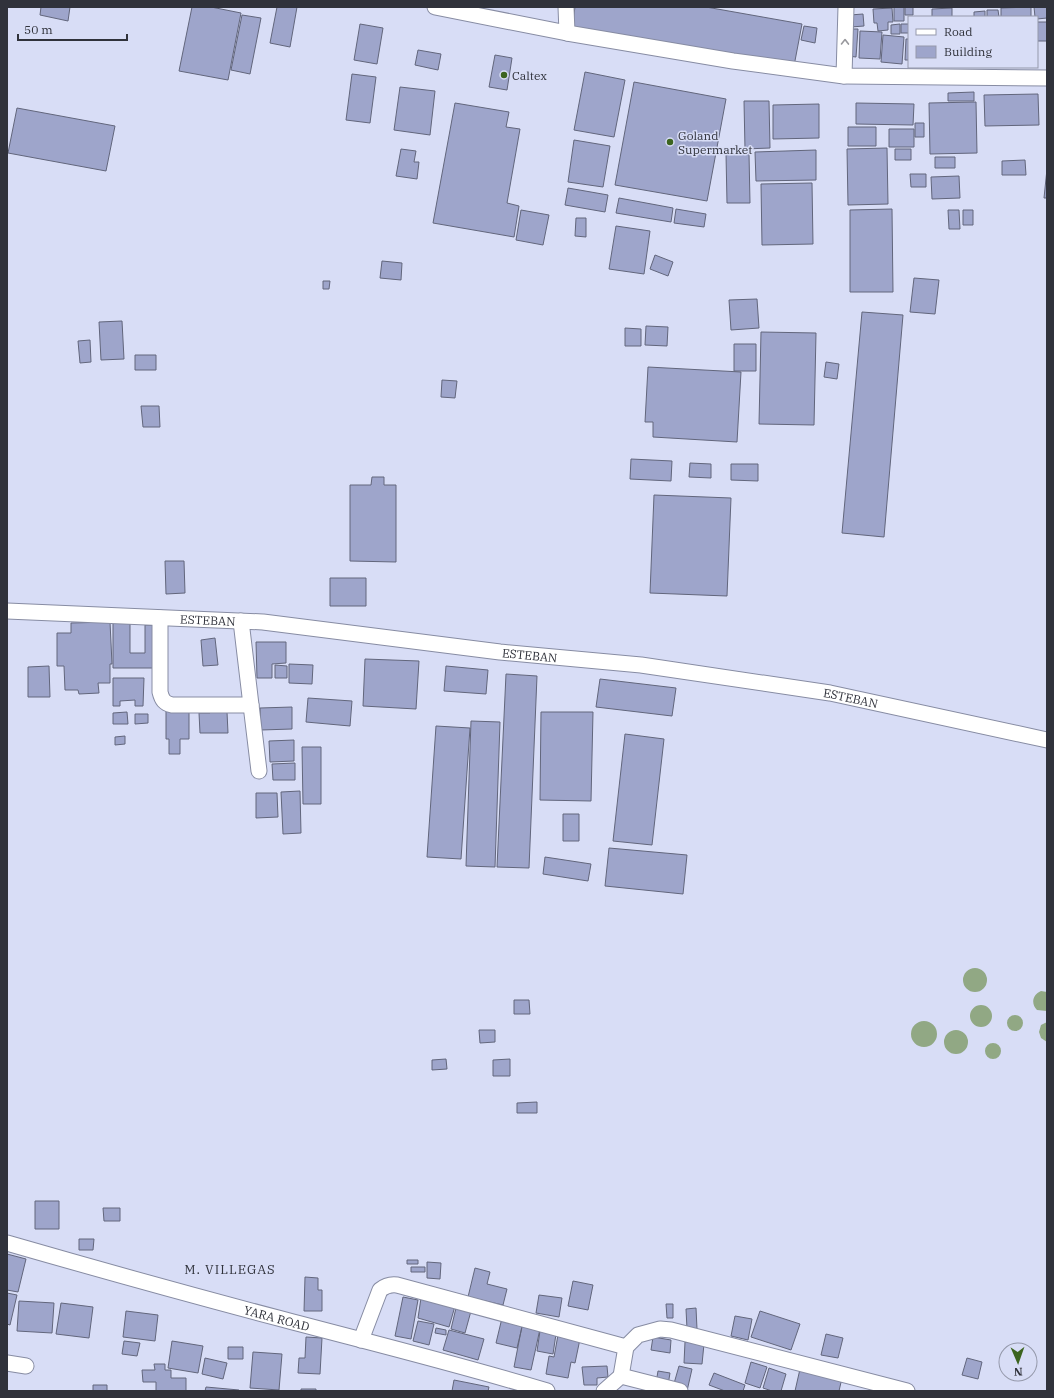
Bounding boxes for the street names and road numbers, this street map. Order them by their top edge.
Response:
street label: ESTEBAN [180,611,236,628]
street label: ESTEBAN [501,645,558,665]
street label: ESTEBAN [822,685,879,711]
street label: YARA ROAD [242,1302,311,1334]

